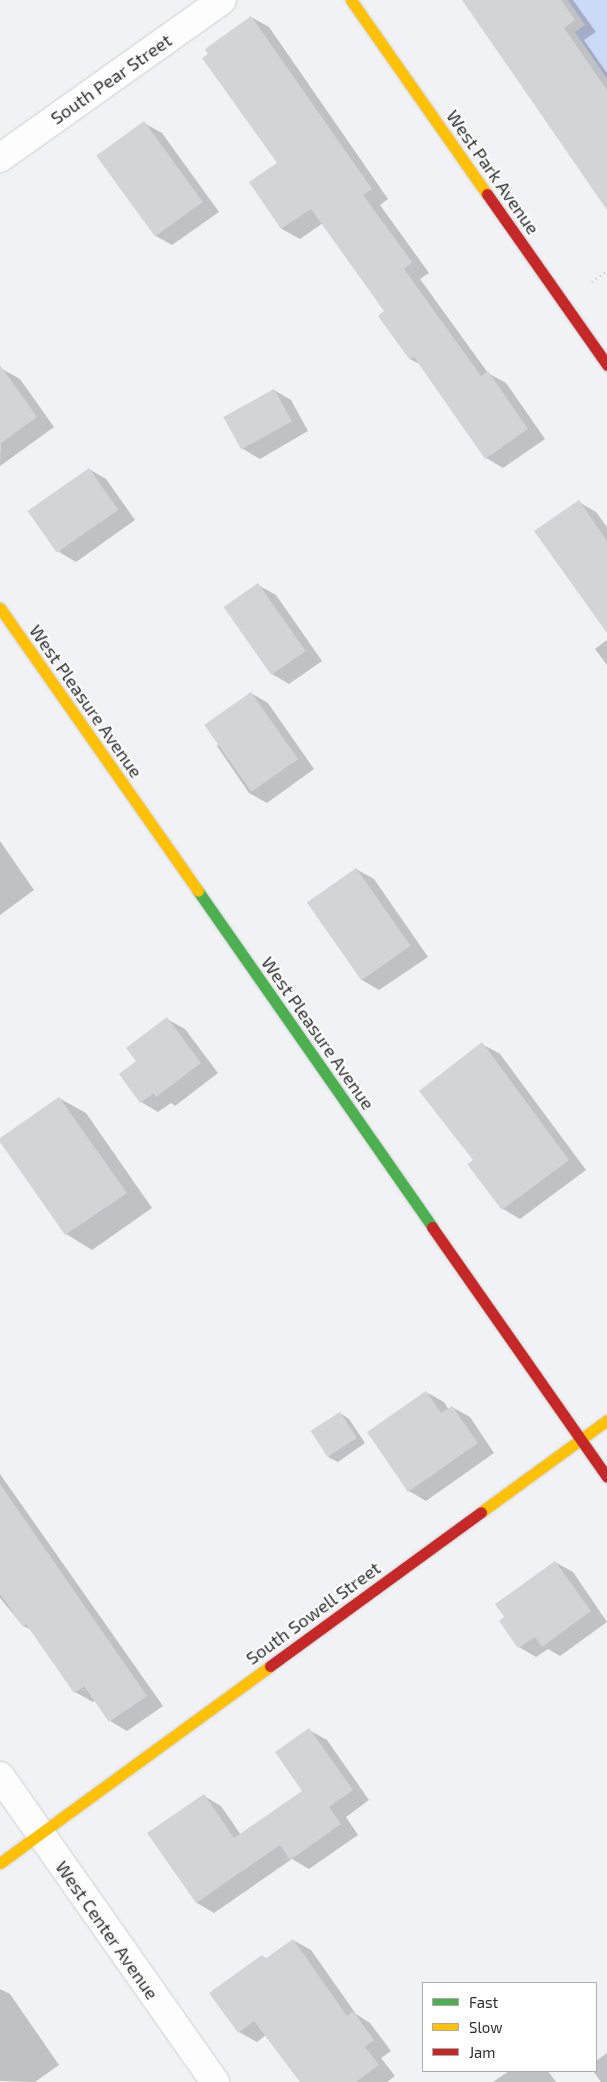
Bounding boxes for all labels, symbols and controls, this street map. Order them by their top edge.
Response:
street label: South Pear Street [46,29,176,129]
street label: West Park Avenue [442,105,544,239]
street label: West Pleasure Avenue [25,620,147,782]
street label: West Pleasure Avenue [257,952,379,1114]
street label: South Sowell Street [241,1557,385,1669]
street label: West Center Avenue [51,1856,163,2004]
legend [422,1982,597,2072]
text: Fast [469,1993,498,2011]
text: Slow [469,2018,503,2036]
text: Jam [469,2043,495,2061]

